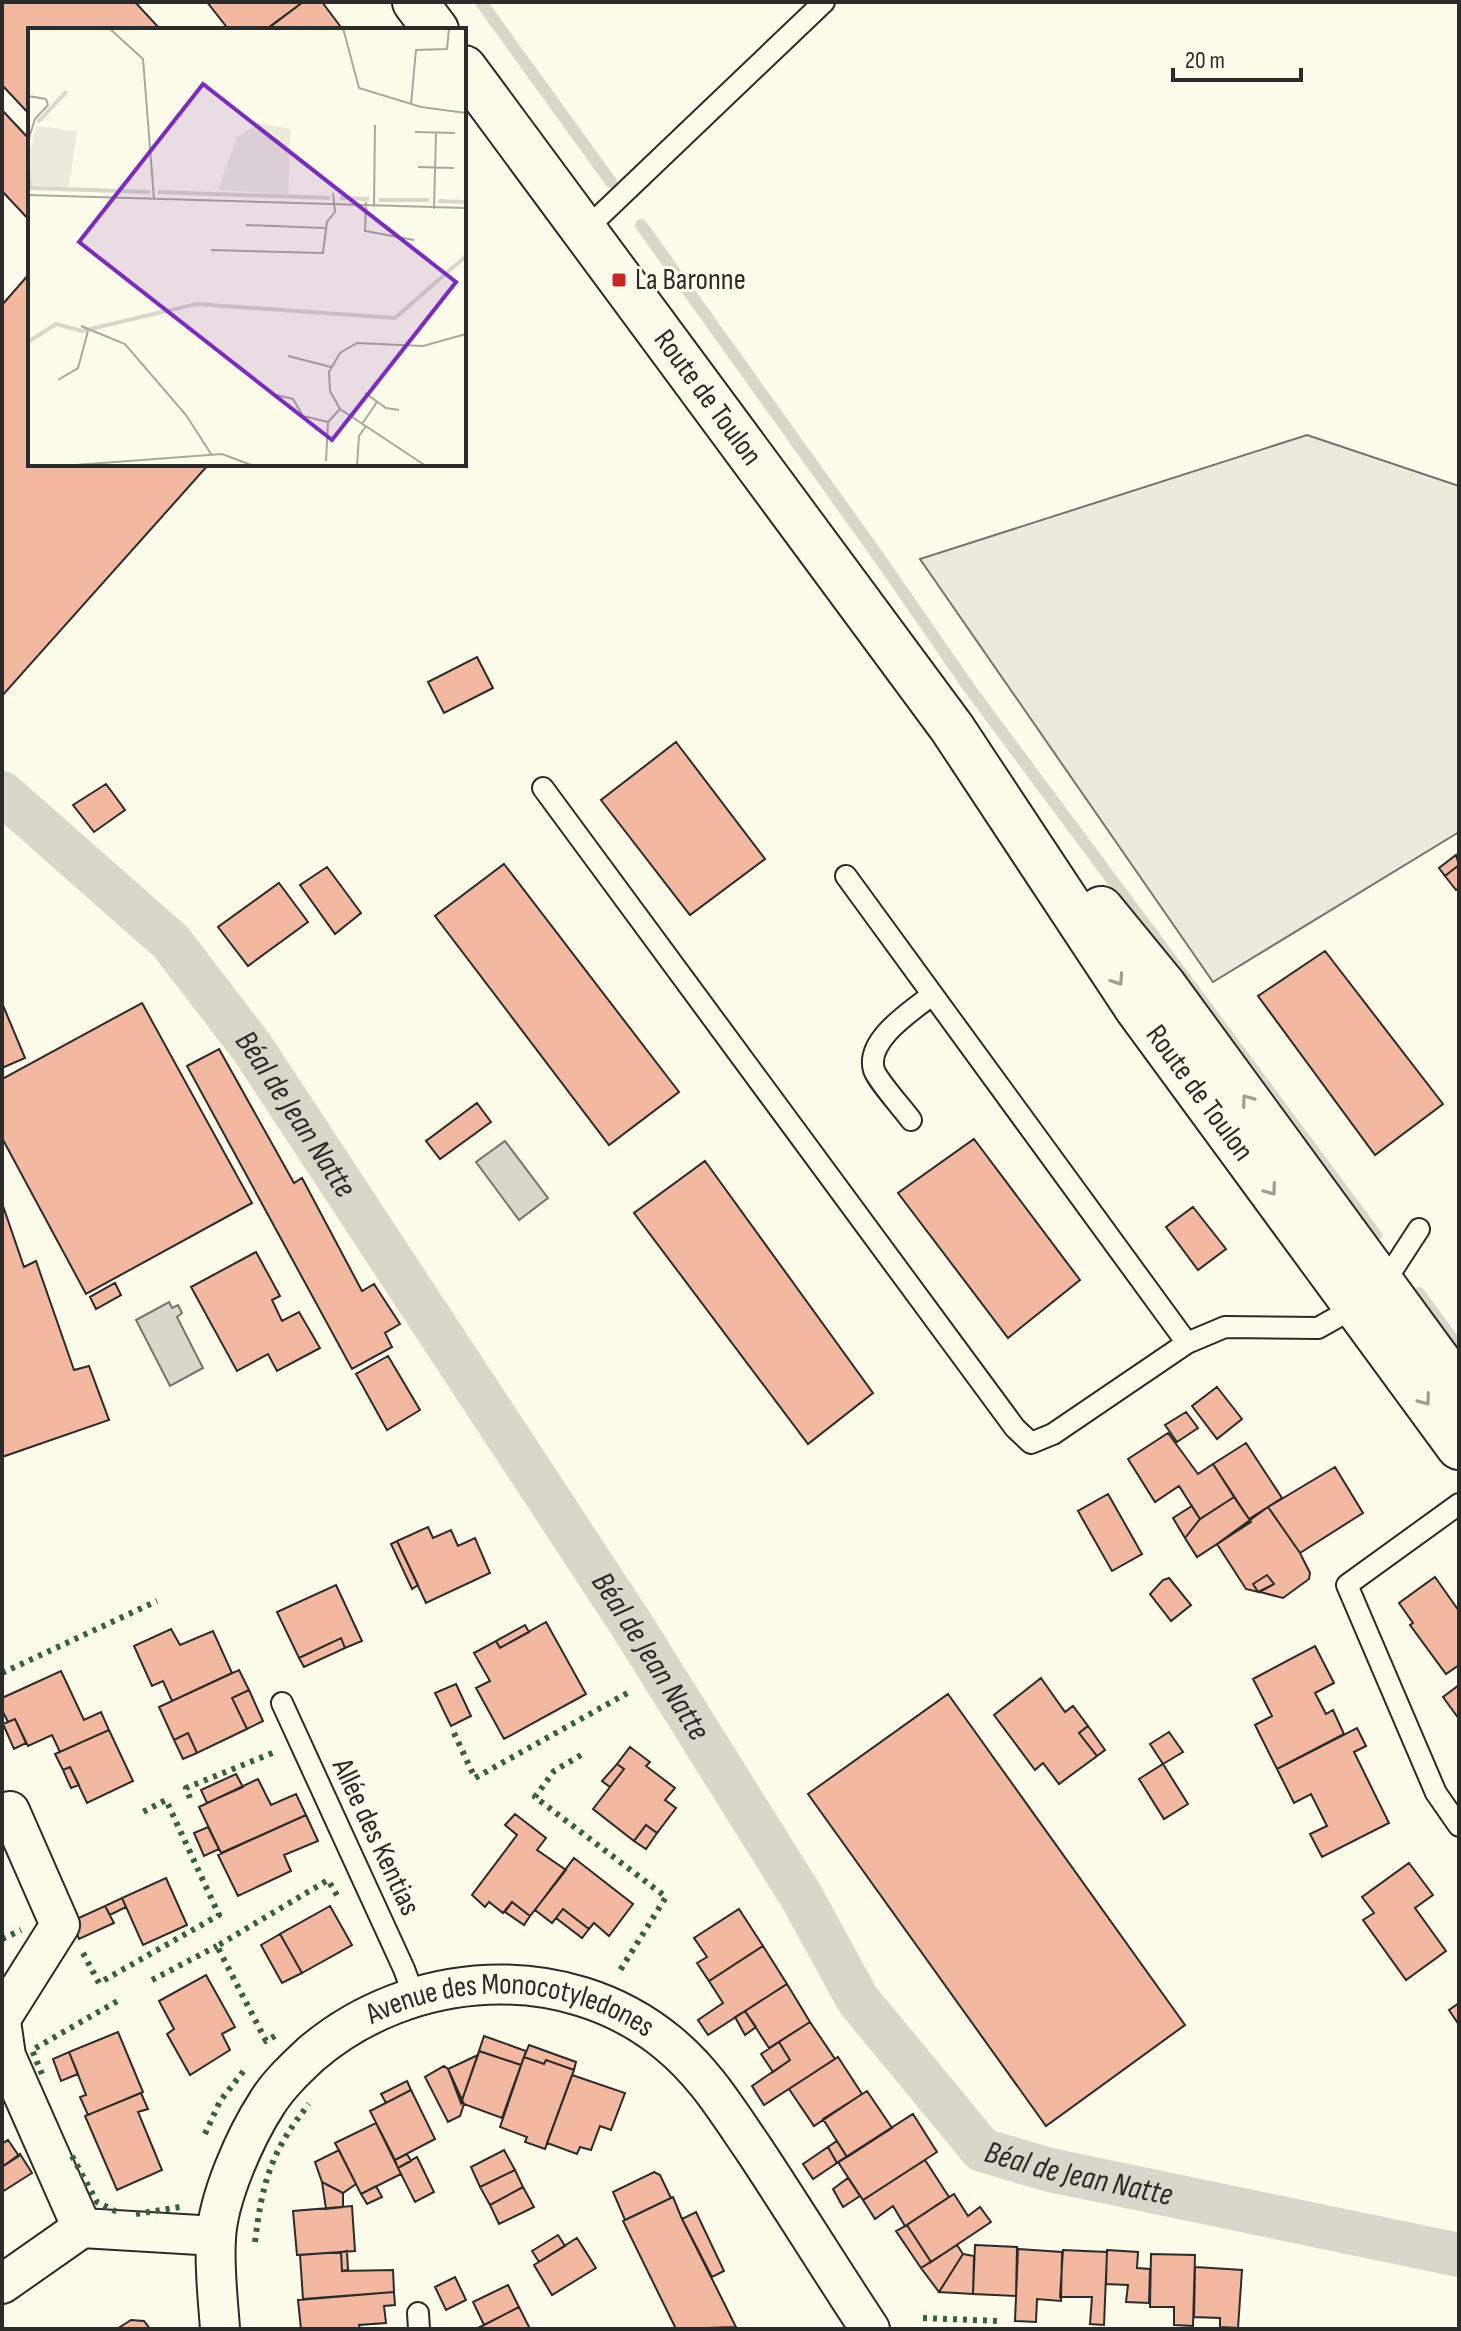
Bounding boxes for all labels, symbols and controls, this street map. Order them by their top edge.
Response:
inset map [28,28,466,466]
scale bar [1173,32,1301,82]
text: 20 m [1185,46,1225,75]
place label: La Baronne [635,262,746,298]
marker: La Baronne [610,271,628,289]
street label: Route de Toulon [646,323,770,473]
one-way arrow [1109,972,1124,986]
street label: Route de Toulon [1138,1018,1261,1168]
water label: Béal de Jean Natte [227,1023,365,1205]
one-way arrow [1242,1095,1257,1109]
one-way arrow [1262,1182,1276,1196]
one-way arrow [1415,1392,1430,1406]
water label: Béal de Jean Natte [583,1565,718,1748]
street label: Allée des Kentias [324,1752,428,1921]
street label: Avenue des Monocotyledones [359,1966,661,2045]
water label: Béal de Jean Natte [980,2132,1176,2214]

